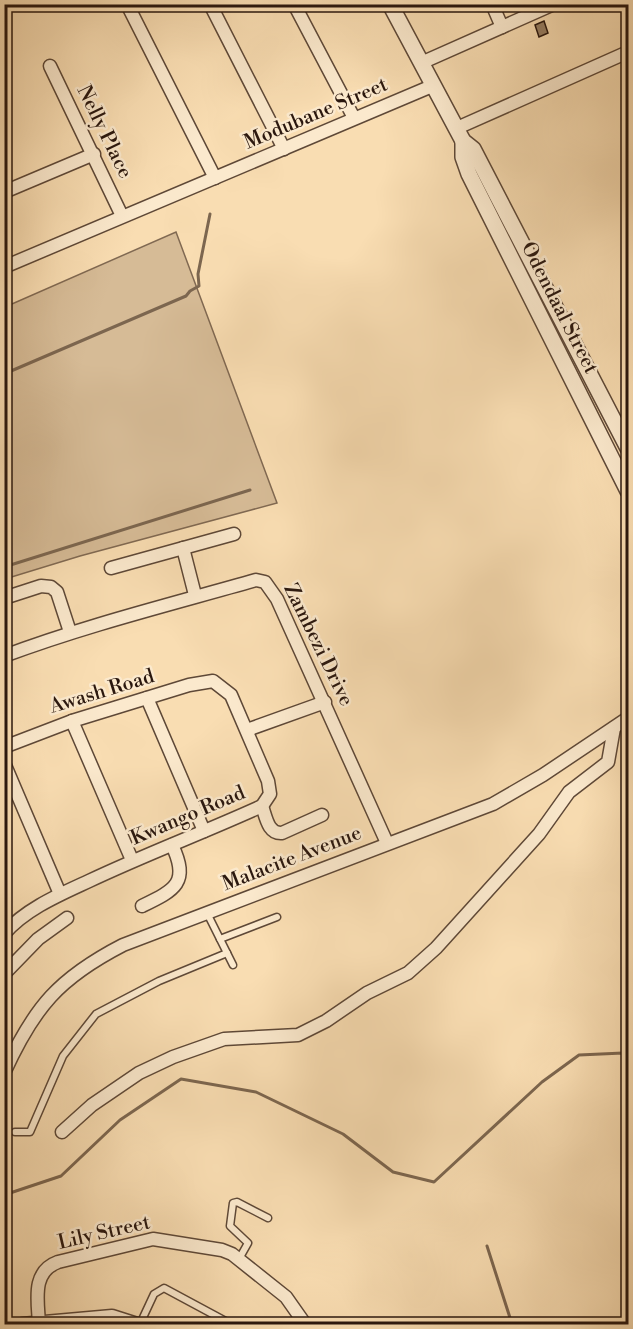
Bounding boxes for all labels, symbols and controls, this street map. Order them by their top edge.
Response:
street label: Modubane Street [240,72,392,156]
street label: Nelly Place [71,81,137,183]
street label: Odendaal Street [515,238,603,378]
street label: Zambezi Drive [278,580,358,710]
street label: Awash Road [46,664,158,720]
street label: Kwango Road [127,780,250,851]
street label: Malacite Avenue [219,821,365,897]
street label: Lily Street [55,1210,153,1256]

